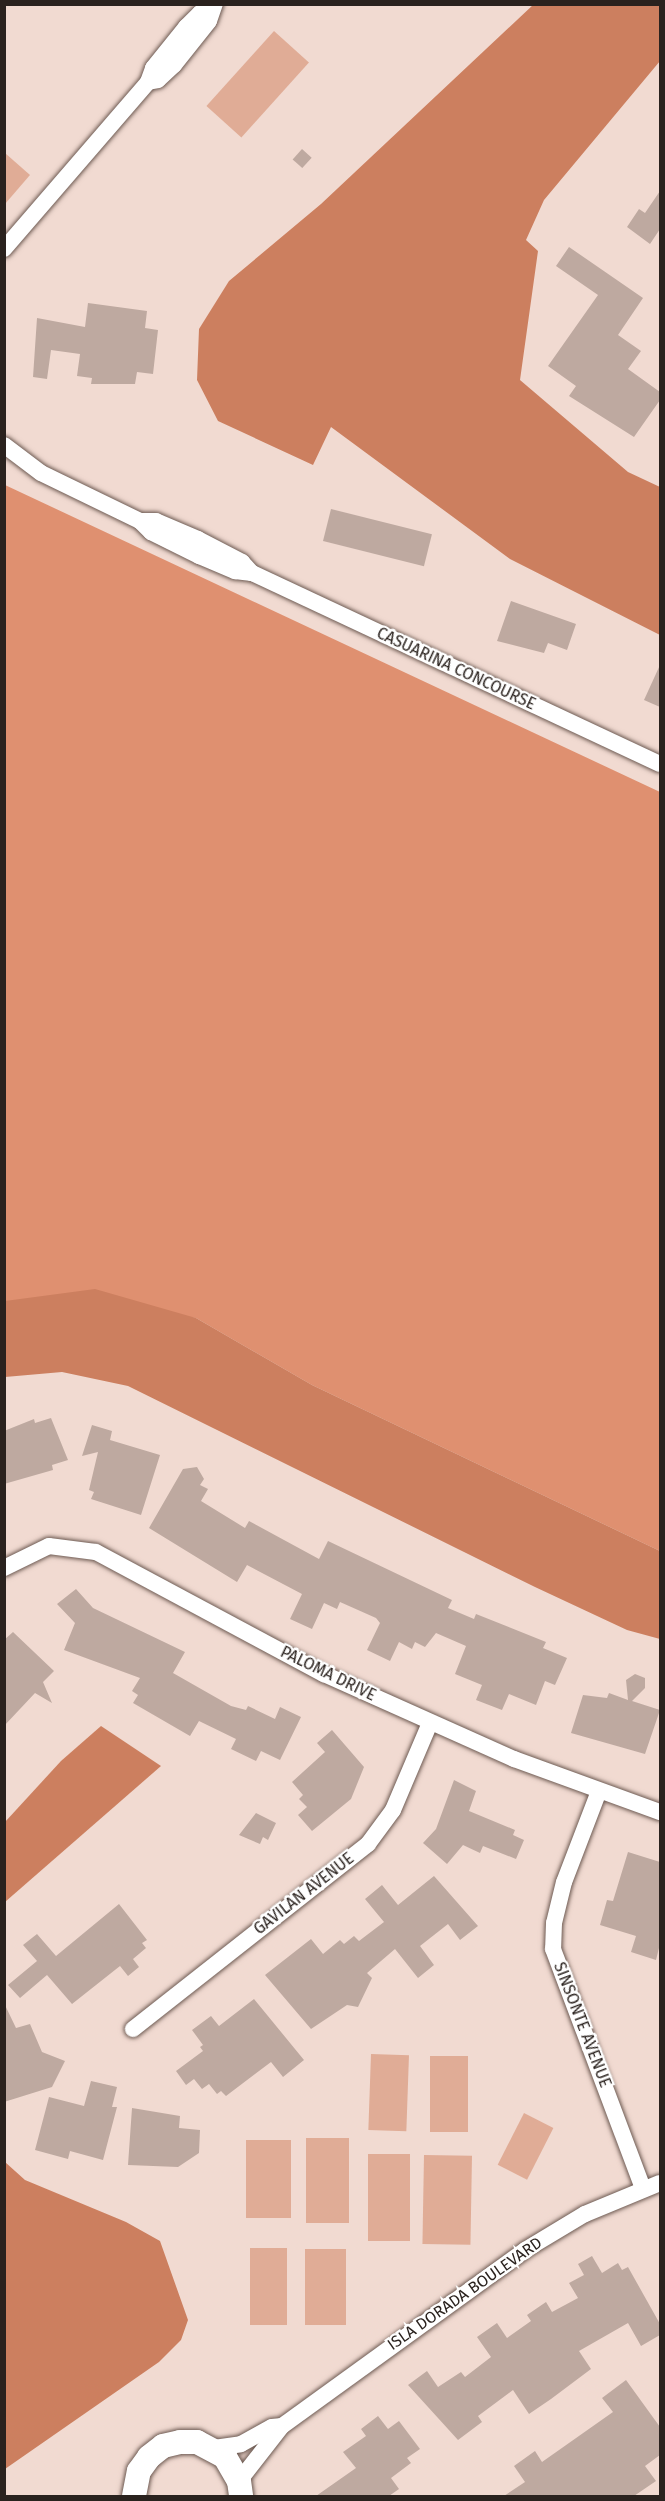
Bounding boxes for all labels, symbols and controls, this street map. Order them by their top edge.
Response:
street label: CASUARINA CONCOURSE [374,624,538,714]
street label: PALOMA DRIVE [277,1643,379,1705]
street label: GAVILAN AVENUE [250,1849,358,1939]
street label: SINSONTE AVENUE [549,1960,615,2090]
street label: ISLA DORADA BOULEVARD [384,2233,546,2355]

